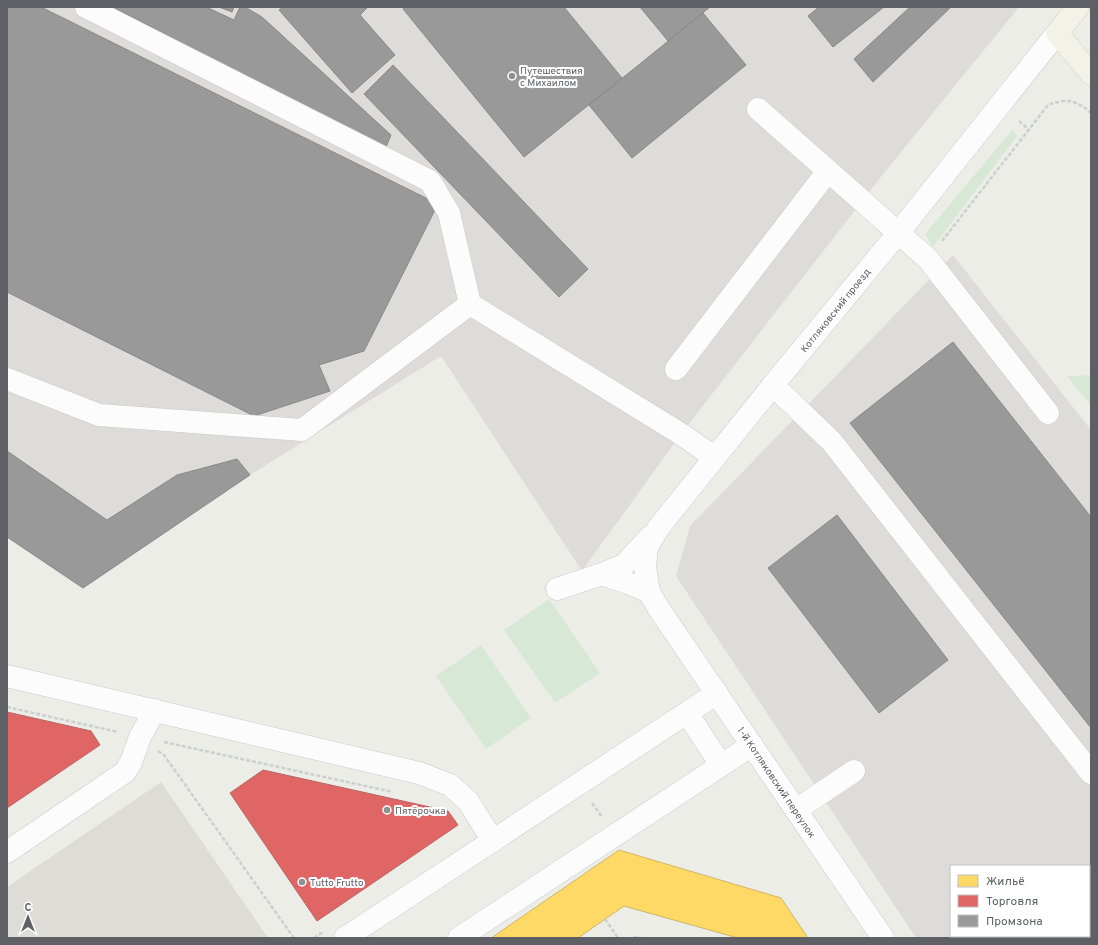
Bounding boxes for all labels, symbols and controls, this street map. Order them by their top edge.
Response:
place label: Путешествия с Михаилом [520,65,583,90]
marker: Путешествия с Михаилом [507,71,517,81]
street label: Котляковский проезд [798,266,874,356]
street label: 1-й Котляковский переулок [734,725,818,841]
marker: Пятёрочка [382,805,392,815]
place label: Пятёрочка [395,805,446,818]
legend [950,865,1090,937]
text: Жильё [986,874,1025,890]
marker: Tutto Frutto [297,877,307,887]
place label: Tutto Frutto [310,877,364,890]
text: Торговля [986,894,1038,910]
north arrow [8,897,48,937]
text: С [24,901,32,915]
text: Промзона [986,914,1043,930]

